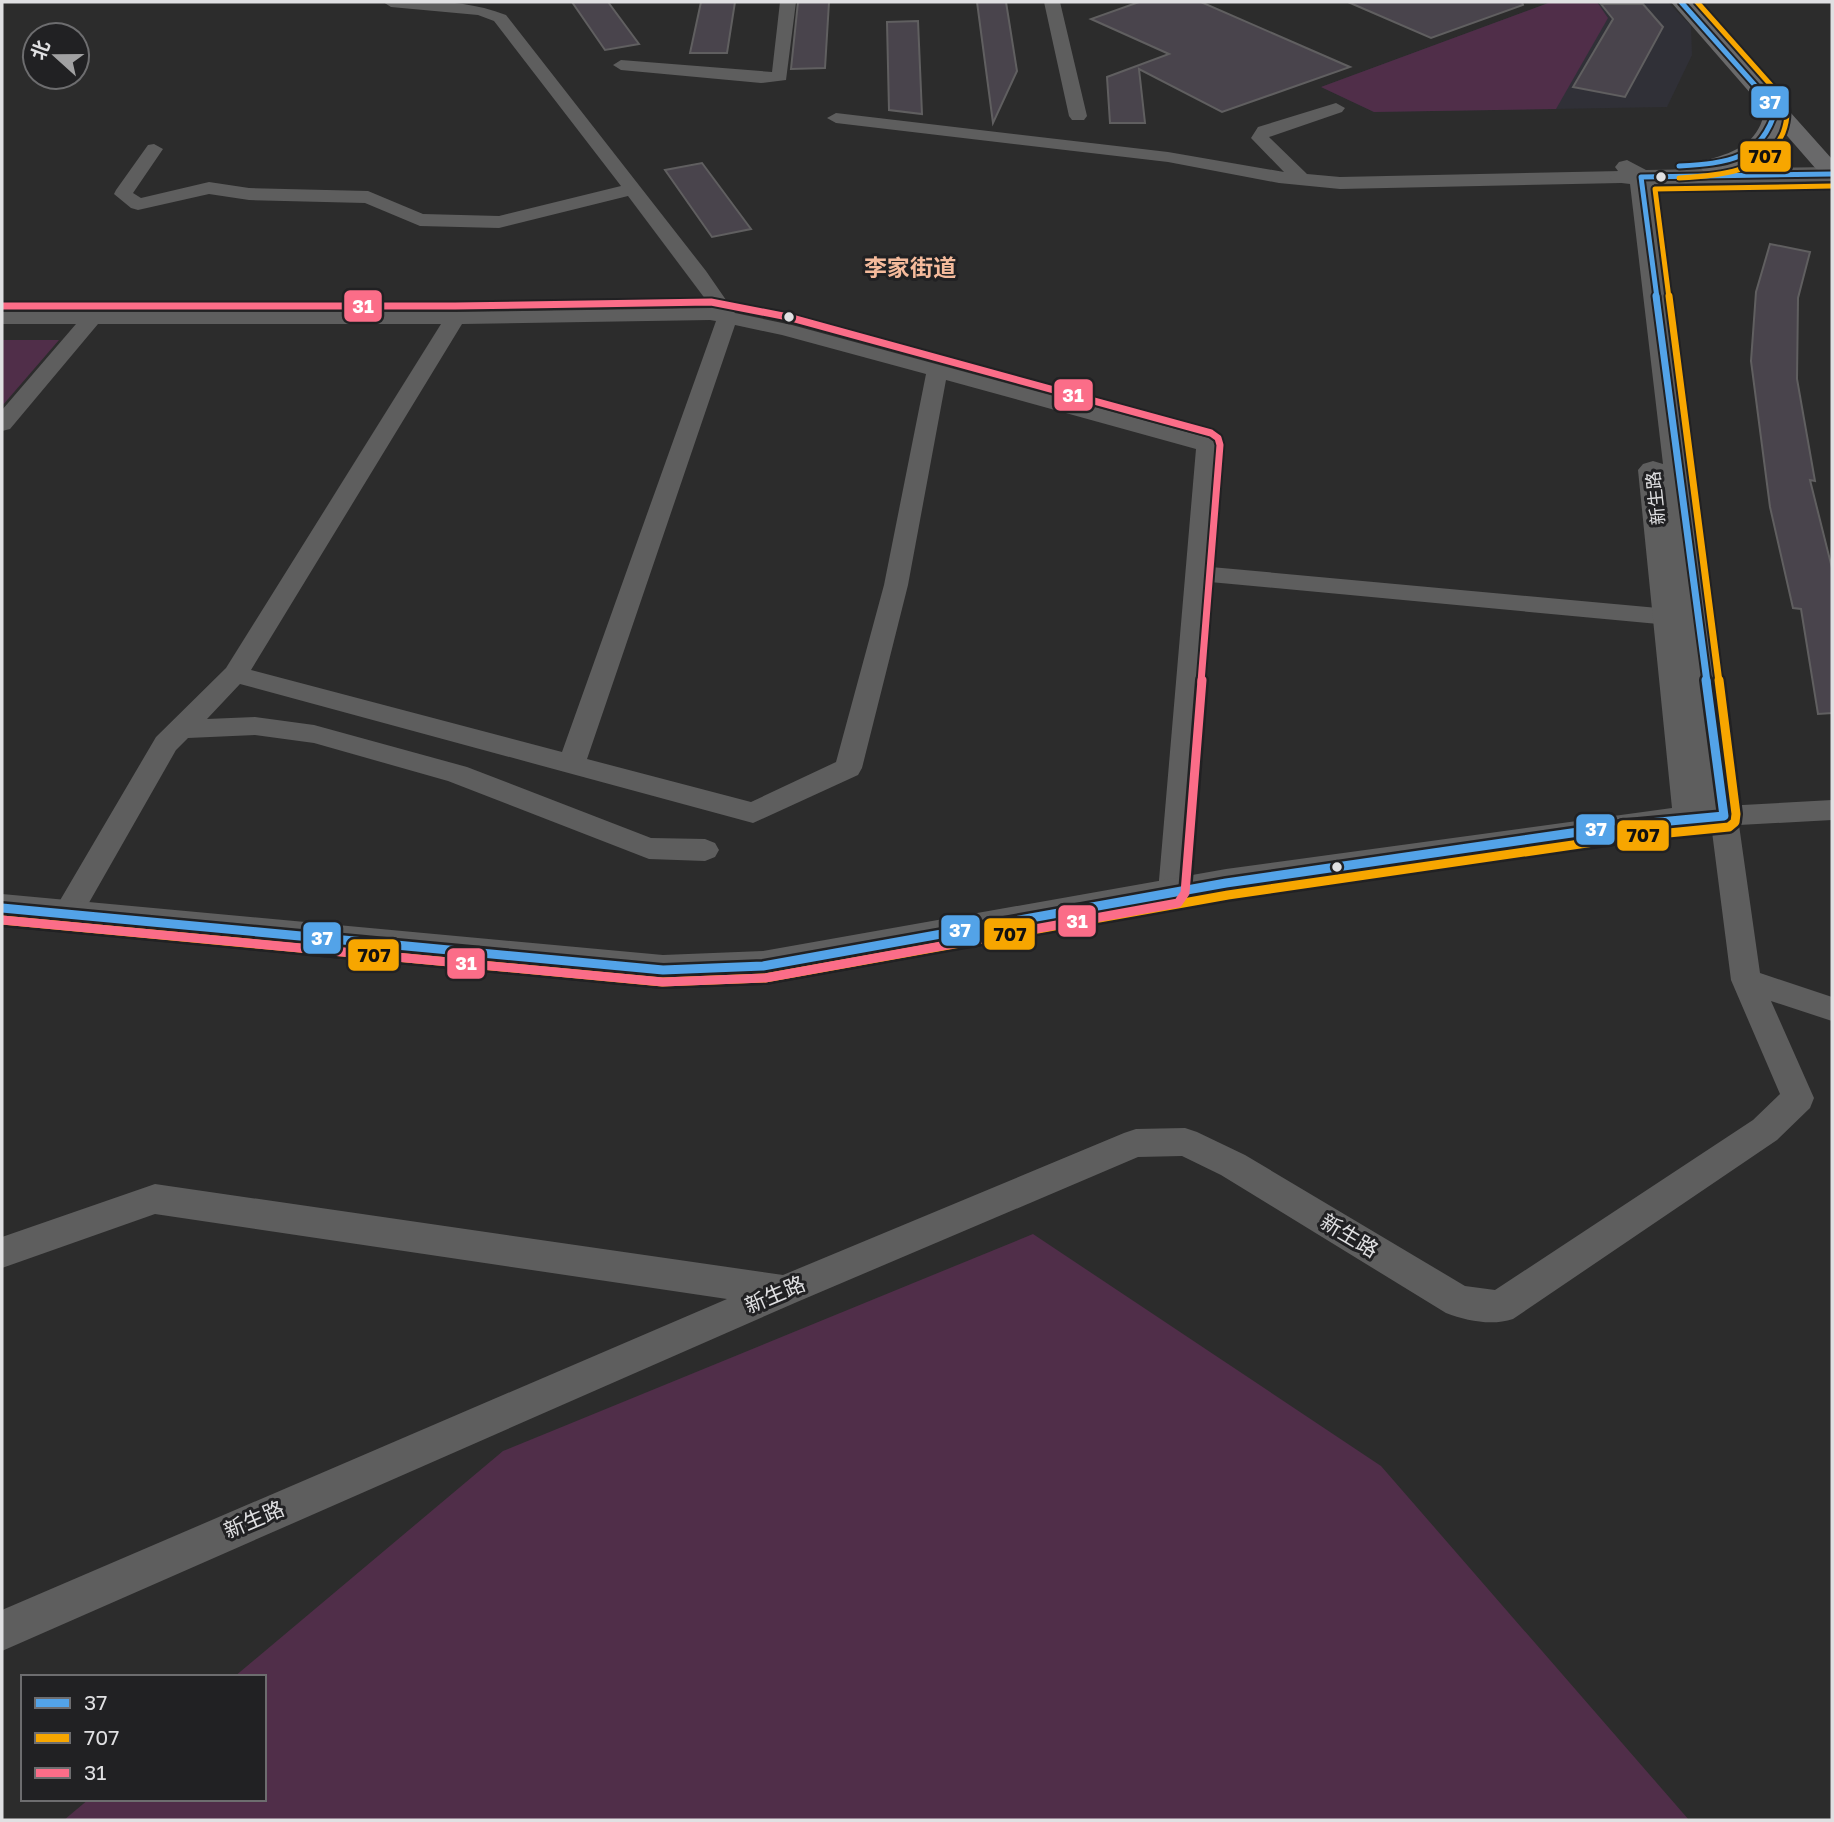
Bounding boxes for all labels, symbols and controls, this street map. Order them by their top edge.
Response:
north arrow [21,21,91,91]
text: 北 [26,37,54,63]
line badge: 37 [1750,85,1790,119]
text: 37 [1759,90,1781,113]
line badge: 707 [1739,140,1792,173]
text: 707 [1748,144,1782,167]
unlabelled marker [1654,170,1668,184]
district label: 李家街道 [864,253,956,281]
line badge: 31 [343,289,383,323]
text: 31 [352,294,374,317]
unlabelled marker [782,310,796,324]
line badge: 31 [1053,378,1094,412]
text: 31 [1062,383,1084,406]
street label: 新生路 [1641,470,1669,526]
line badge: 37 [1575,813,1616,846]
text: 37 [1585,817,1607,840]
line badge: 707 [1616,819,1670,852]
text: 707 [1626,823,1660,846]
unlabelled marker [1330,860,1344,874]
line badge: 31 [1057,904,1097,938]
text: 31 [1066,909,1088,932]
line badge: 37 [940,914,981,947]
line badge: 707 [983,917,1036,951]
text: 37 [949,918,971,941]
line badge: 37 [302,921,342,955]
text: 707 [993,922,1027,945]
text: 37 [311,926,333,949]
line badge: 707 [347,938,400,972]
text: 707 [357,943,391,966]
line badge: 31 [446,947,486,980]
text: 31 [455,951,477,974]
street label: 新生路 [1316,1208,1383,1263]
street label: 新生路 [741,1270,809,1318]
street label: 新生路 [220,1495,288,1543]
legend [21,1675,266,1801]
text: 37 [84,1689,107,1715]
text: 707 [84,1724,119,1750]
text: 31 [84,1759,106,1785]

